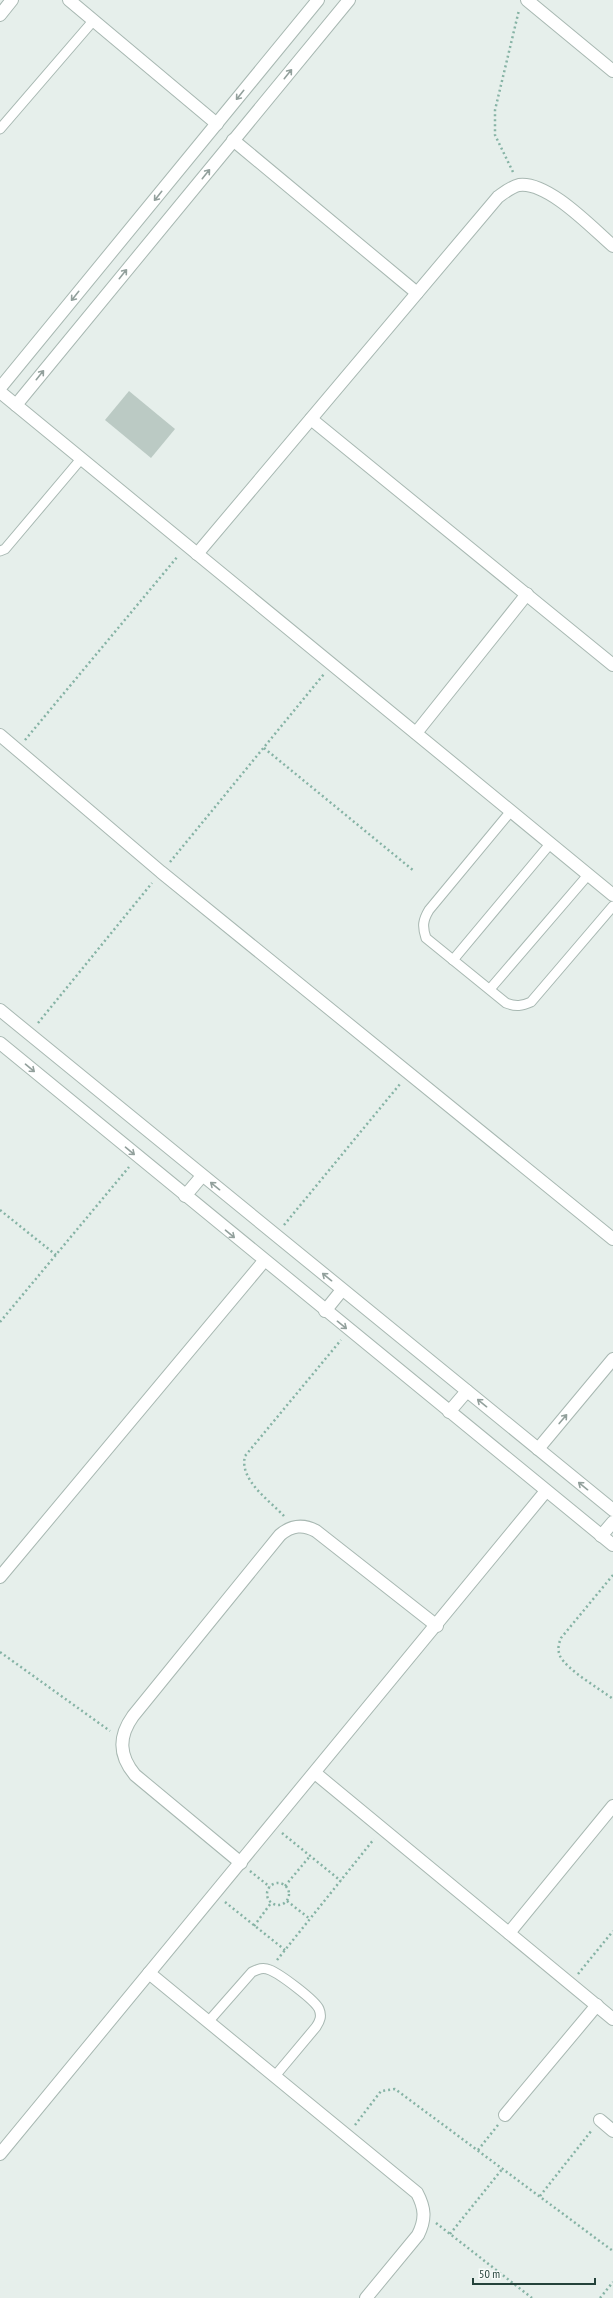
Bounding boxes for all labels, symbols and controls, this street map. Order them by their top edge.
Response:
one-way arrow [284,68,293,79]
one-way arrow [235,90,244,101]
one-way arrow [201,169,210,179]
one-way arrow [153,190,162,201]
one-way arrow [119,269,127,280]
one-way arrow [71,291,80,302]
one-way arrow [36,369,45,380]
one-way arrow [25,1063,35,1072]
one-way arrow [125,1146,136,1155]
one-way arrow [210,1182,221,1191]
one-way arrow [225,1229,236,1238]
one-way arrow [321,1273,332,1282]
one-way arrow [336,1321,347,1329]
one-way arrow [477,1399,487,1408]
one-way arrow [558,1414,567,1424]
one-way arrow [577,1481,588,1490]
scale bar [473,2260,595,2286]
text: 50 m [479,2266,500,2281]

